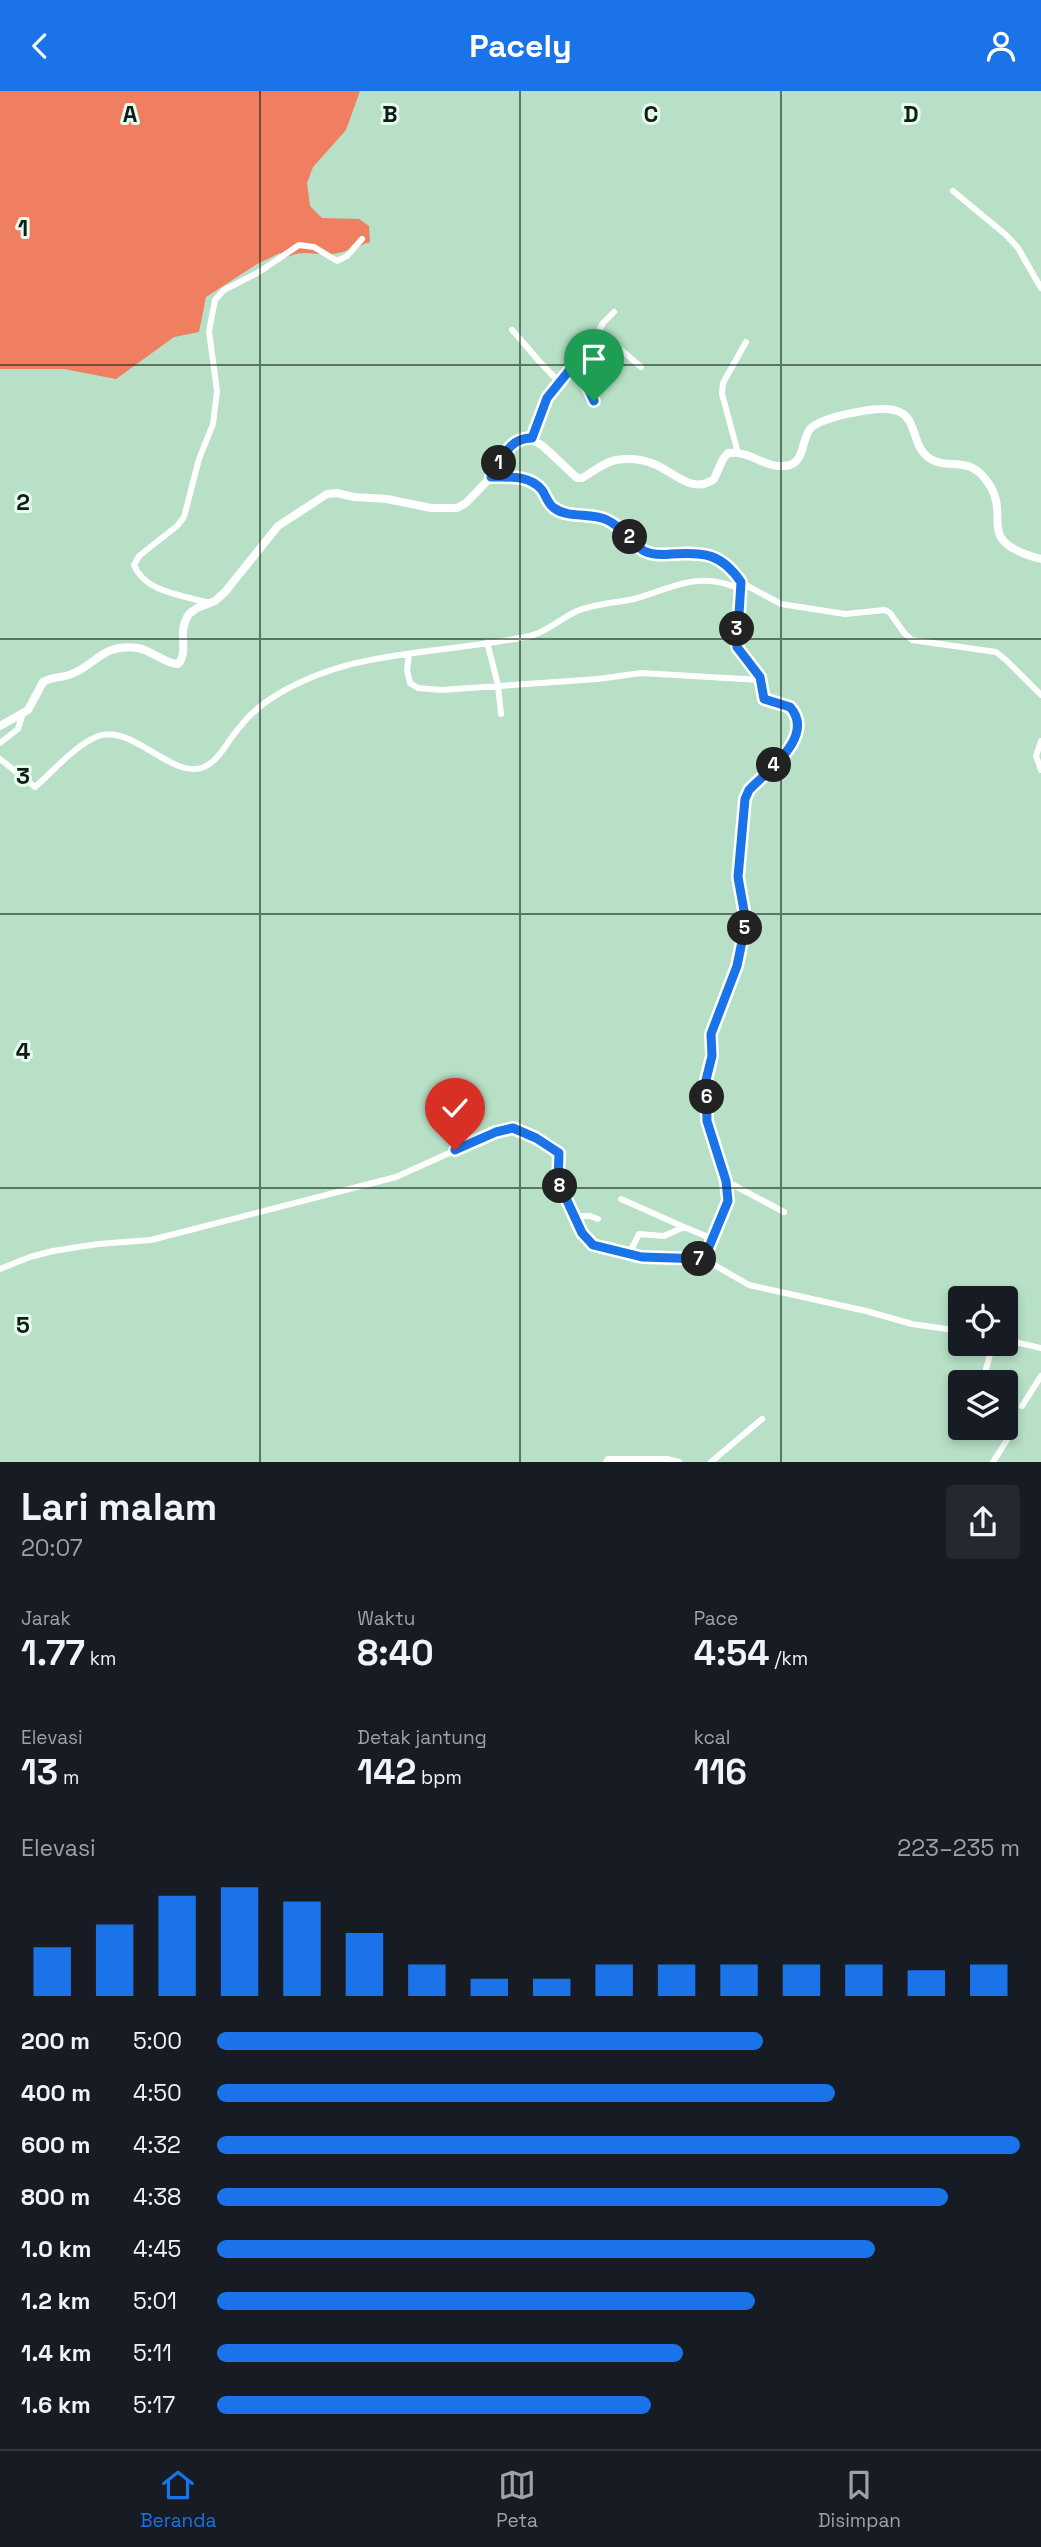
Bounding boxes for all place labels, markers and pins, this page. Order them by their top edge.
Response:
pin [564,329,624,401]
pin: 1 [482,445,516,481]
pin: 2 [612,519,648,555]
pin: 3 [720,611,754,647]
pin: 4 [756,747,792,783]
pin: 5 [728,911,762,945]
pin [425,1078,485,1150]
pin: 6 [690,1079,724,1115]
pin: 8 [542,1169,578,1203]
pin: 7 [682,1241,716,1277]

